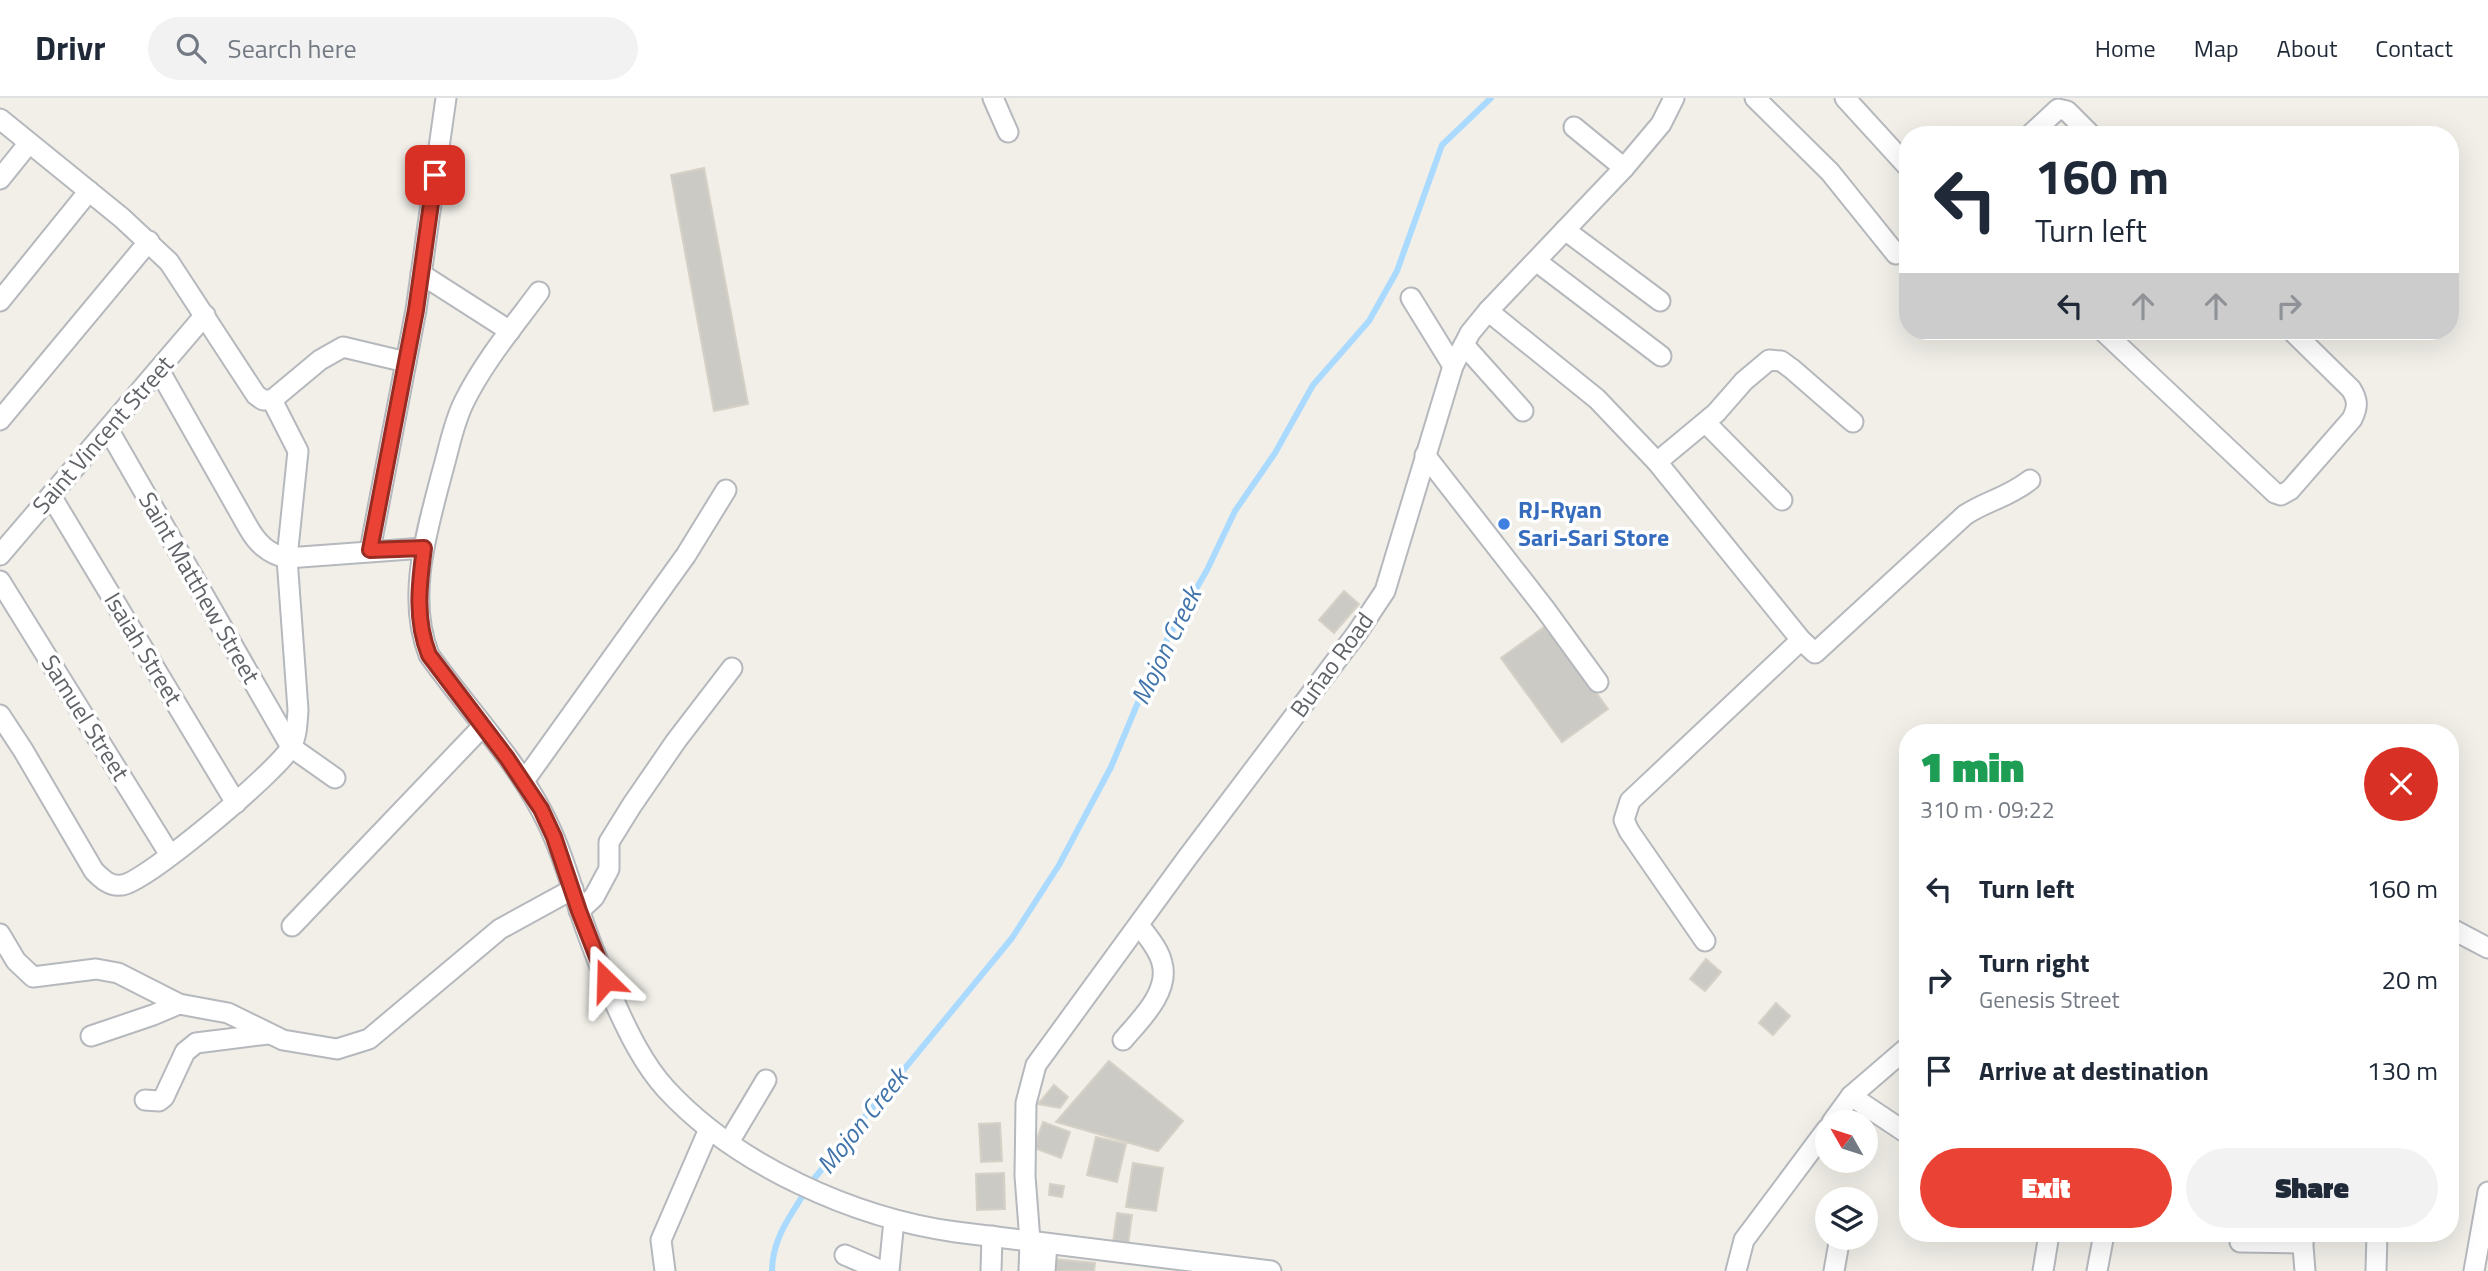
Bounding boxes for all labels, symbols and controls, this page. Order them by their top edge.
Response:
search box [148,17,638,80]
text: Drivr [35,23,106,73]
icon: search [172,29,210,67]
text: Search here [228,29,357,68]
text: Home [2095,30,2156,66]
text: Map [2194,30,2239,66]
text: About [2277,30,2337,66]
text: Contact [2375,30,2453,66]
text: 160 m [2035,138,2169,213]
pin [405,145,465,205]
icon: left [1920,154,2011,245]
icon: arrive [416,156,454,194]
text: Turn left [2035,206,2147,254]
icon: left [2051,287,2089,325]
icon: ahead [2124,287,2162,325]
icon: ahead [2197,287,2235,325]
icon: right [2270,287,2308,325]
street label: Saint Vincent Street [23,347,182,522]
street label: Saint Matthew Street [130,485,270,691]
place label: RJ-Ryan Sari-Sari Store [1518,491,1669,555]
marker: RJ-Ryan Sari-Sari Store [1496,516,1512,532]
water label: Mojon Creek [1120,577,1212,711]
street label: Isaiah Street [96,585,192,712]
street label: Buñao Road [1281,604,1382,724]
street label: Samuel Street [33,647,139,788]
text: 1 min [1920,734,2024,798]
button: close [2364,747,2438,821]
text: 310 m · 09:22 [1920,792,2055,827]
text: Turn left [1979,869,2074,908]
text: 160 m [2367,869,2438,908]
icon: left [1920,870,1958,908]
position arrow [569,943,643,1017]
text: Turn right [1979,943,2090,982]
text: 20 m [2381,960,2438,999]
icon: right [1920,961,1958,999]
text: Genesis Street [1979,982,2120,1017]
text: Arrive at destination [1979,1051,2209,1090]
text: 130 m [2367,1051,2438,1090]
icon: arrive [1920,1052,1958,1090]
water label: Mojon Creek [807,1057,919,1182]
north arrow [1815,1110,1878,1172]
map controls [1815,1110,1878,1250]
button: Exit [1920,1148,2172,1228]
button: Share [2186,1148,2438,1228]
button: layers [1815,1187,1878,1250]

